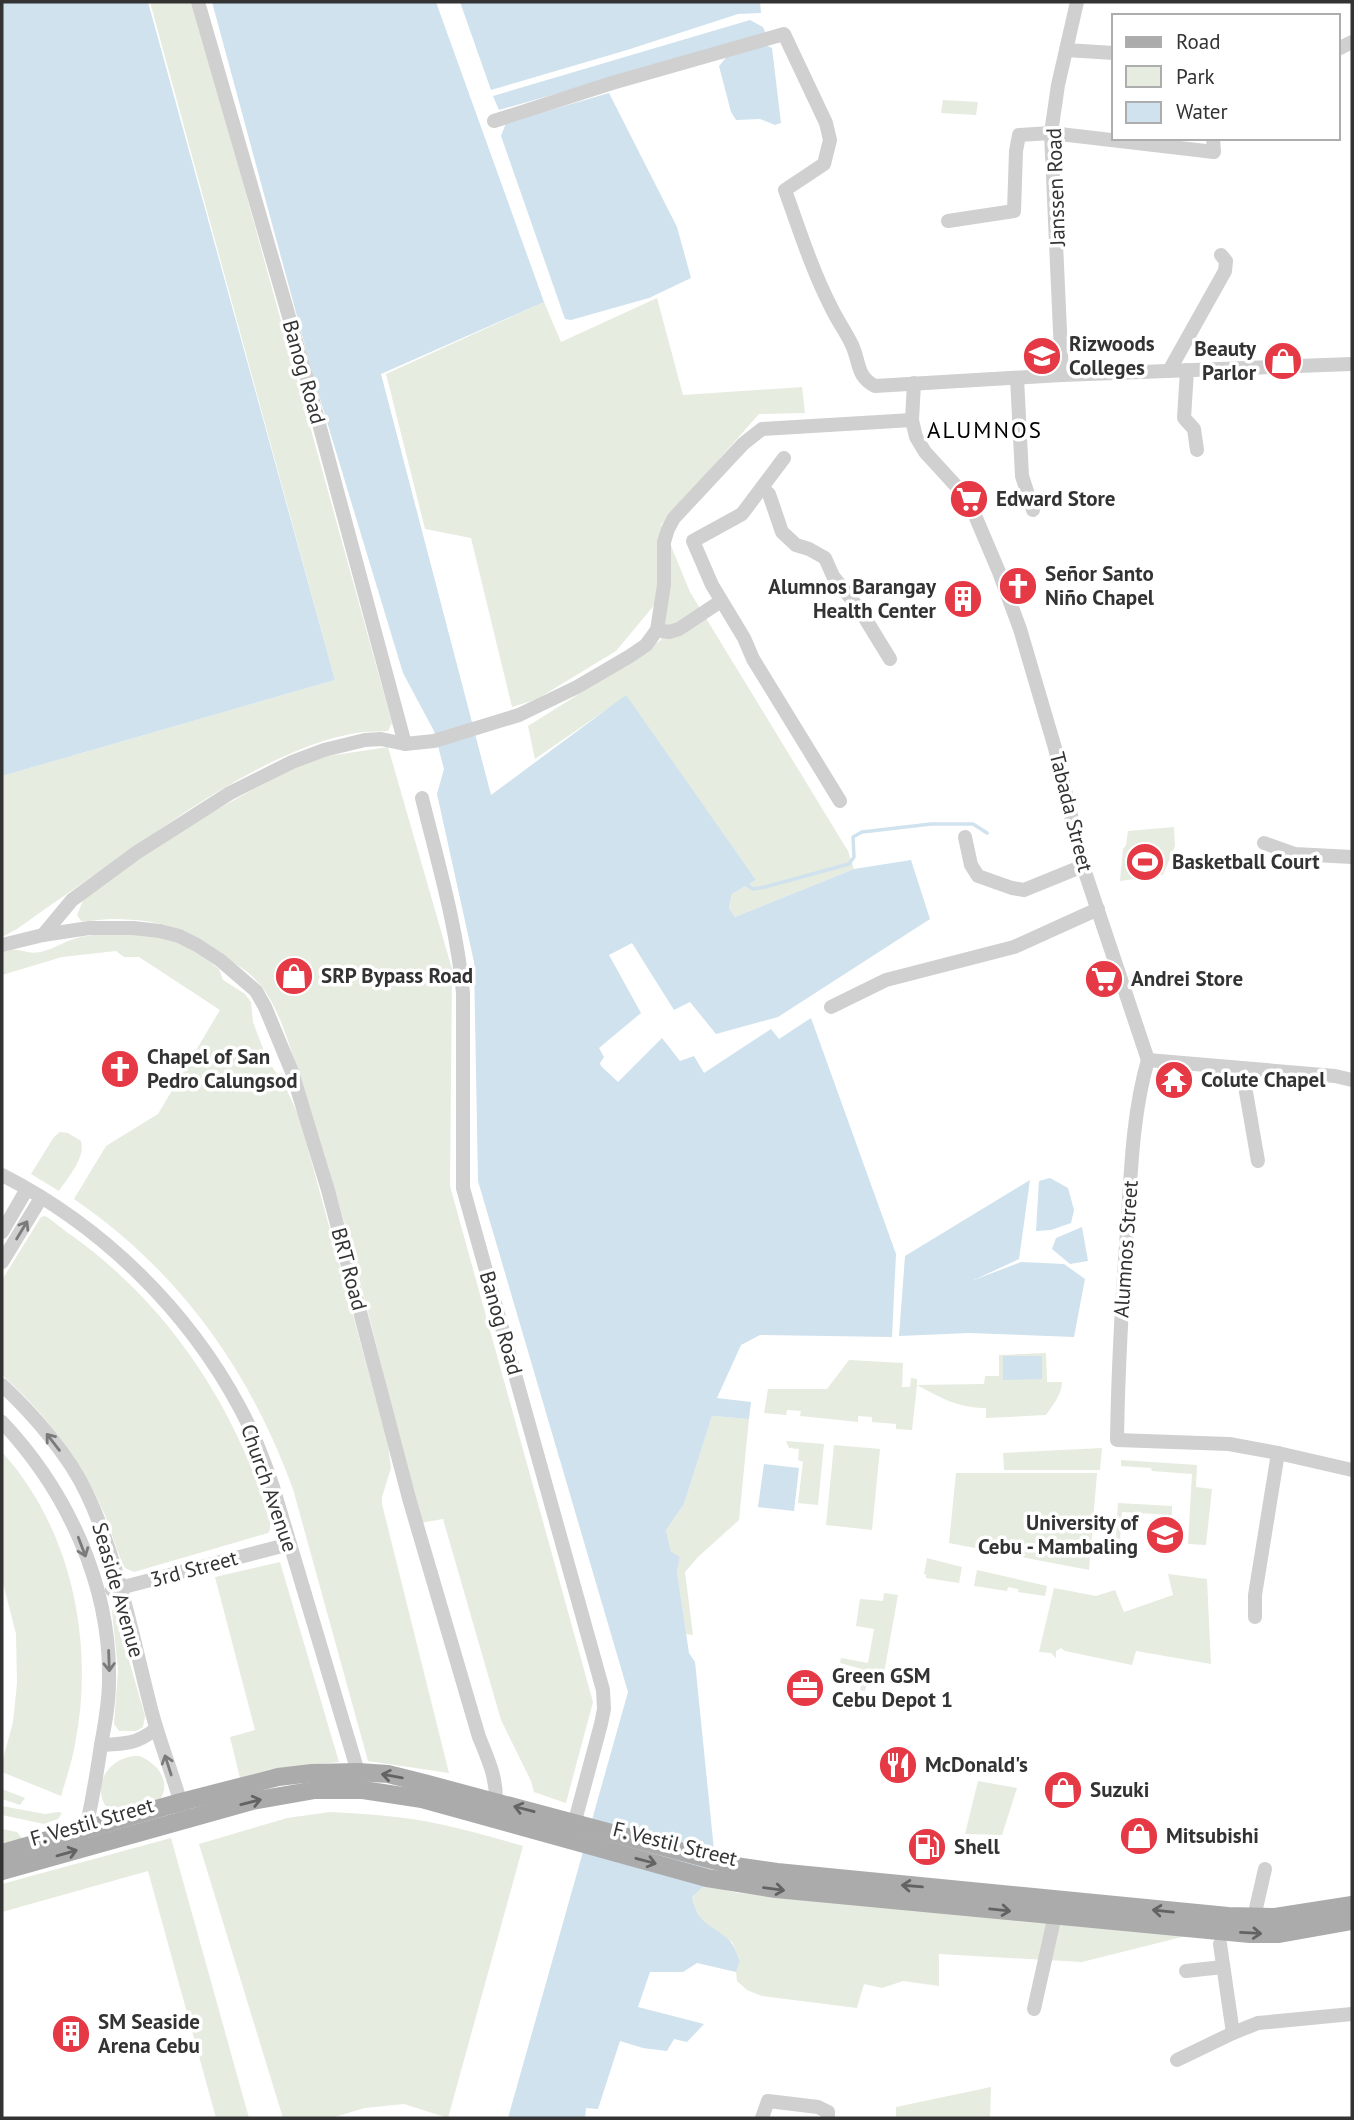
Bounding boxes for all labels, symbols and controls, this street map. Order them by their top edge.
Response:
legend [1112,14,1340,140]
text: Road [1176,28,1220,55]
text: Park [1176,63,1215,90]
text: Water [1176,98,1228,125]
street label: Janssen Road [1040,128,1071,247]
street label: Banog Road [277,317,332,427]
place label: Rizwoods Colleges [1069,330,1155,381]
school or university icon: Rizwoods Colleges [1021,335,1063,377]
place label: Beauty Parlor [1194,335,1257,386]
shop icon: Beauty Parlor [1262,340,1304,382]
district label: ALUMNOS [927,415,1043,444]
supermarket icon: Edward Store [948,478,990,520]
place label: Edward Store [996,485,1116,512]
place label: Señor Santo Niño Chapel [1045,560,1155,611]
church icon: Señor Santo Niño Chapel [997,565,1039,607]
place label: Alumnos Barangay Health Center [768,573,937,624]
building icon: Alumnos Barangay Health Center [942,578,984,620]
street label: Tabada Street [1044,749,1099,875]
sports icon: Basketball Court [1124,841,1166,883]
place label: Basketball Court [1172,848,1320,875]
shop icon: SRP Bypass Road [273,955,315,997]
supermarket icon: Andrei Store [1083,958,1125,1000]
place label: SRP Bypass Road [321,962,473,989]
place label: Andrei Store [1131,965,1243,992]
place label: Chapel of San Pedro Calungsod [147,1043,298,1094]
church icon: Chapel of San Pedro Calungsod [99,1048,141,1090]
temple icon: Colute Chapel [1153,1059,1195,1101]
place label: Colute Chapel [1201,1066,1326,1093]
street label: Alumnos Street [1107,1179,1144,1319]
one-way arrow [14,1221,29,1240]
street label: BRT Road [326,1225,373,1313]
street label: Banog Road [474,1268,529,1378]
street label: Church Avenue [235,1420,304,1555]
one-way arrow [46,1434,61,1452]
place label: University of Cebu - Mambaling [978,1509,1139,1560]
school or university icon: University of Cebu - Mambaling [1144,1514,1186,1556]
street label: Seaside Avenue [86,1519,151,1660]
one-way arrow [77,1536,90,1558]
street label: 3rd Street [147,1544,240,1593]
one-way arrow [102,1649,115,1672]
place label: Green GSM Cebu Depot 1 [832,1662,953,1713]
office icon: Green GSM Cebu Depot 1 [784,1667,826,1709]
restaurant icon: McDonald's [877,1744,919,1786]
place label: McDonald's [925,1751,1028,1778]
one-way arrow [161,1755,174,1777]
one-way arrow [381,1769,404,1782]
shop icon: Suzuki [1042,1769,1084,1811]
place label: Suzuki [1090,1776,1149,1803]
street label: F. Vestil Street [27,1791,157,1852]
one-way arrow [239,1795,262,1808]
one-way arrow [513,1802,535,1815]
street label: F. Vestil Street [610,1815,740,1872]
shop icon: Mitsubishi [1118,1815,1160,1857]
place label: Mitsubishi [1166,1822,1259,1849]
fuel station icon: Shell [906,1826,948,1868]
place label: Shell [954,1833,1000,1860]
one-way arrow [56,1845,78,1858]
one-way arrow [634,1855,656,1868]
one-way arrow [901,1879,924,1892]
one-way arrow [762,1882,785,1895]
one-way arrow [989,1904,1011,1917]
one-way arrow [1152,1904,1175,1917]
one-way arrow [1240,1927,1263,1940]
place label: SM Seaside Arena Cebu [98,2008,200,2059]
building icon: SM Seaside Arena Cebu [50,2013,92,2055]

